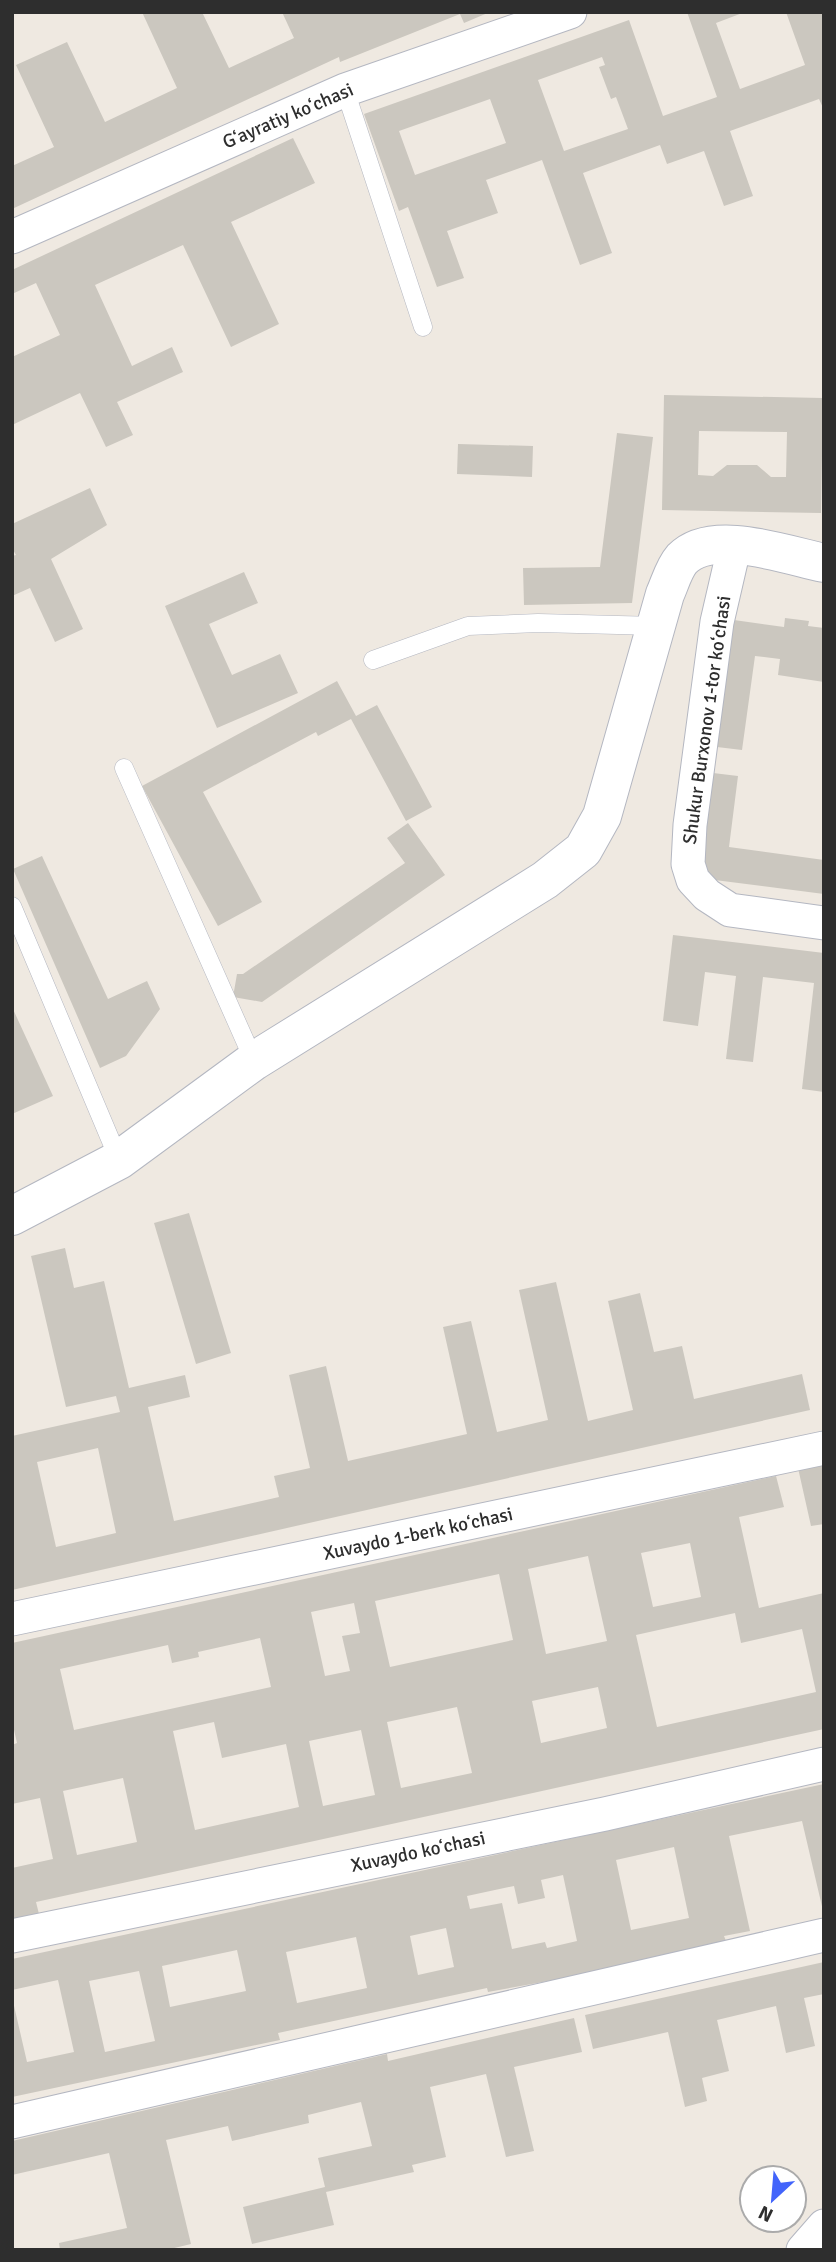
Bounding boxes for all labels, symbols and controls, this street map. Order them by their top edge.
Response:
street label: Gʻayratiy koʻchasi [219,78,357,154]
street label: Shukur Burxonov 1-tor koʻchasi [678,594,736,846]
street label: Xuvaydo 1-berk koʻchasi [321,1502,515,1566]
street label: Xuvaydo koʻchasi [349,1826,487,1878]
north arrow [738,2164,808,2234]
text: N [755,2200,777,2227]

